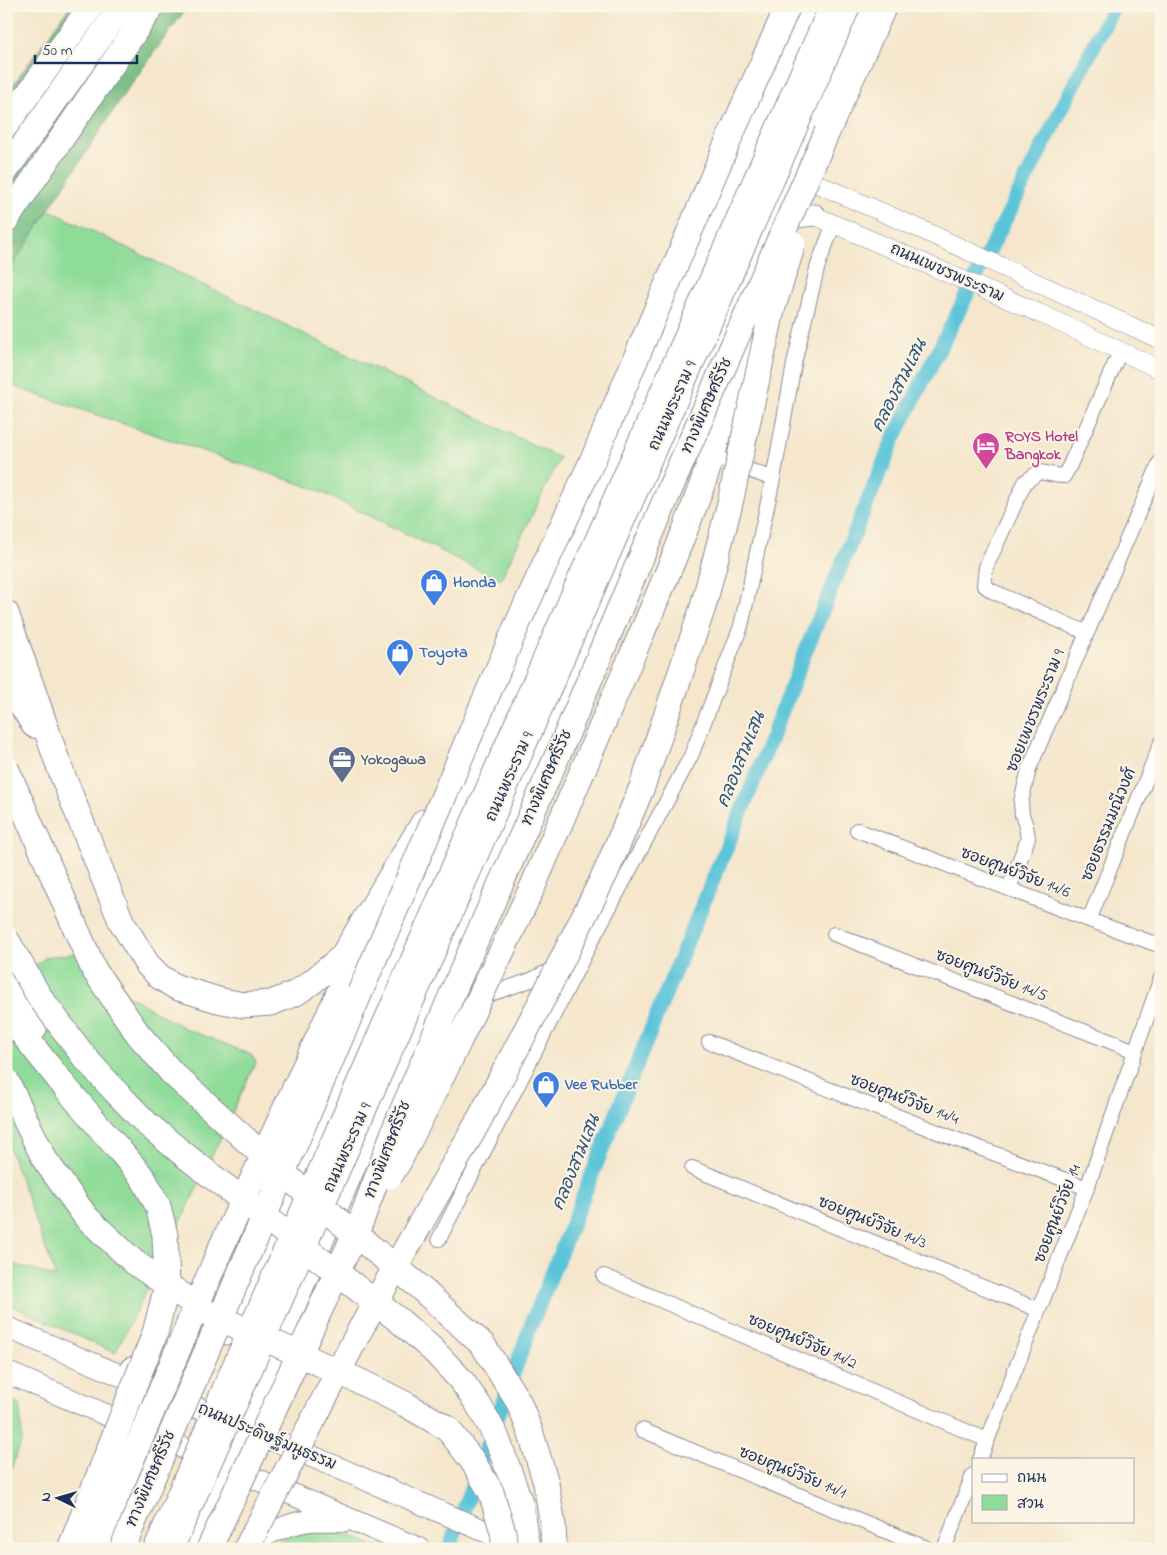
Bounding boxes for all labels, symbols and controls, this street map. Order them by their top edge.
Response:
scale bar [35,32,138,64]
text: 50 m [42,40,73,62]
street label: ถนนเพชรพระราม [886,237,1008,309]
water label: คลองสามเสน [866,334,935,437]
street label: ทางพิเศษศรีรัช [675,354,739,458]
street label: ถนนพระราม 9 [642,357,704,455]
place label: ROYS Hotel Bangkok [1004,425,1078,468]
hotel icon: ROYS Hotel Bangkok [971,431,1001,470]
shop icon: Honda [419,568,449,607]
place label: Honda [453,571,496,595]
shop icon: Toyota [385,638,415,677]
place label: Toyota [419,641,468,666]
street label: ซอยเพชรพระราม 9 [1000,646,1072,776]
water label: คลองสามเสน [711,707,773,812]
street label: ทางพิเศษศรีรัช [515,726,579,830]
street label: ถนนพระราม 9 [479,728,541,826]
office icon: Yokogawa [327,745,357,784]
place label: Yokogawa [360,748,426,773]
street label: ซอยธรรมมณีวงศ์ [1074,763,1143,885]
street label: ซอยศูนย์วิจัย 14/6 [957,840,1074,905]
street label: ซอยศูนย์วิจัย 14/5 [932,943,1051,1008]
street label: ซอยศูนย์วิจัย 14/4 [846,1067,963,1132]
shop icon: Vee Rubber [531,1070,561,1109]
place label: Vee Rubber [564,1073,638,1097]
street label: ทางพิเศษศรีรัช [358,1098,418,1202]
street label: ถนนพระราม 9 [317,1099,379,1197]
water label: คลองสามเสน [546,1110,608,1215]
street label: ซอยศูนย์วิจัย 14 [1027,1160,1088,1267]
street label: ซอยศูนย์วิจัย 14/3 [814,1189,930,1256]
street label: ซอยศูนย์วิจัย 14/2 [744,1307,861,1376]
street label: ถนนประดิษฐ์มนูธรรม [194,1396,340,1477]
street label: ทางพิเศษศรีรัช [120,1427,182,1531]
street label: ซอยศูนย์วิจัย 14/1 [735,1440,850,1505]
legend [972,1458,1134,1522]
text: ถนน [1017,1467,1046,1489]
north arrow [32,1472,82,1522]
text: N [36,1491,57,1503]
text: สวน [1017,1493,1044,1515]

